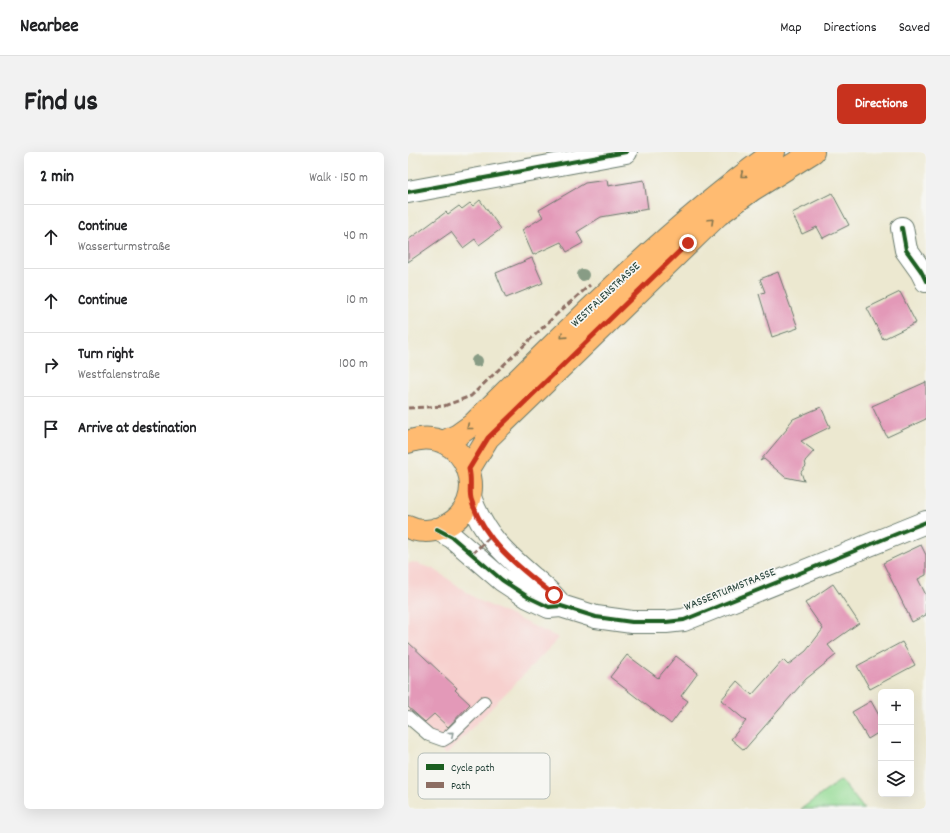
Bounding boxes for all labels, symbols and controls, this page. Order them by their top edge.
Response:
text: Nearbee [20,14,79,41]
text: Map [780,18,802,38]
text: Directions [824,18,877,38]
text: Saved [899,18,930,38]
text: Find us [24,84,98,124]
button: Directions [837,84,926,124]
text: 2 min [40,166,74,190]
text: Walk · 150 m [309,169,368,188]
one-way arrow [741,171,748,178]
text: Continue [78,216,127,238]
one-way arrow [706,219,713,226]
icon: ahead [40,226,62,248]
text: 40 m [344,227,368,246]
route end [679,234,697,252]
text: Wasserturmstraße [78,238,170,257]
street label: WESTFALENSTRASSE [568,258,645,332]
icon: ahead [40,290,62,312]
text: Continue [78,290,127,312]
text: 10 m [346,291,368,310]
one-way arrow [560,331,568,339]
text: Turn right [78,344,134,366]
icon: right [40,354,62,376]
text: 100 m [339,355,368,374]
text: Westfalenstraße [78,366,160,385]
icon: arrive [40,418,62,440]
text: Arrive at destination [78,418,196,440]
one-way arrow [467,422,474,429]
street label: WASSERTURMSTRASSE [682,564,779,616]
route start [545,586,563,604]
map controls [878,689,914,797]
button: + [878,689,914,725]
button: − [878,725,914,761]
one-way arrow [446,731,454,738]
legend [418,753,550,799]
text: Cycle path [451,761,495,777]
button: layers [878,761,914,797]
text: Path [451,779,470,795]

